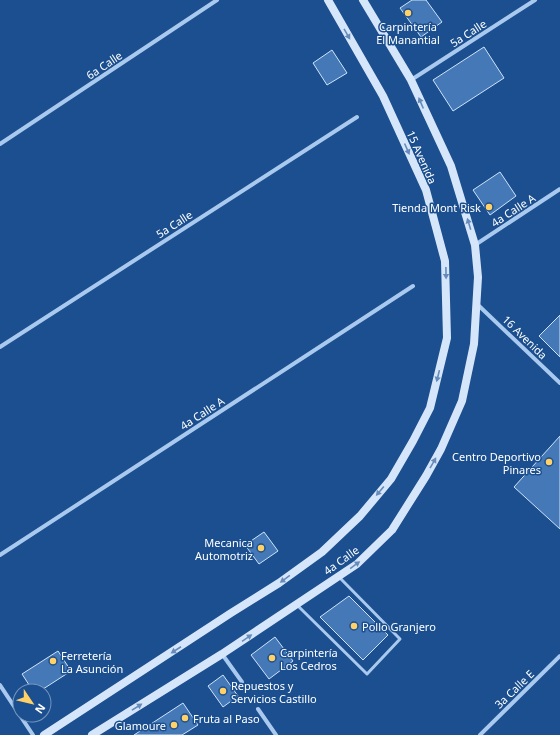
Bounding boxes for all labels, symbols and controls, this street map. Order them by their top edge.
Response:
marker: Carpintería El Manantial [403,8,413,18]
street label: 5a Calle [447,16,489,50]
place label: Carpintería El Manantial [376,19,440,47]
one-way arrow [344,28,351,40]
street label: 6a Calle [83,48,125,82]
one-way arrow [418,98,424,109]
street label: 15 Avenida [404,128,440,186]
one-way arrow [404,144,410,155]
street label: 4a Calle A [488,190,539,230]
place label: Tienda Mont Risk [392,200,481,215]
marker: Tienda Mont Risk [484,202,494,212]
street label: 5a Calle [153,207,195,241]
one-way arrow [466,218,472,230]
one-way arrow [443,267,449,280]
street label: 16 Avenida [499,312,551,362]
one-way arrow [434,370,440,382]
street label: 4a Calle A [177,393,228,433]
place label: Centro Deportivo Pinares [452,449,541,477]
one-way arrow [430,457,437,469]
marker: Centro Deportivo Pinares [544,457,554,467]
one-way arrow [376,486,385,497]
place label: Mecanica Automotriz [195,535,253,563]
street label: 4a Calle [320,542,362,578]
marker: Mecanica Automotriz [256,543,266,553]
one-way arrow [349,561,360,570]
one-way arrow [279,575,290,583]
place label: Pollo Granjero [362,619,436,634]
marker: Pollo Granjero [349,621,359,631]
one-way arrow [242,634,252,642]
place label: Carpintería Los Cedros [280,645,338,673]
one-way arrow [171,646,181,654]
place label: Ferretería La Asunción [61,648,123,676]
marker: Carpintería Los Cedros [267,653,277,663]
marker: Ferretería La Asunción [48,656,58,666]
street label: 3a Calle E [491,666,537,712]
place label: Repuestos y Servicios Castillo [231,678,317,706]
north arrow [12,683,52,723]
marker: Repuestos y Servicios Castillo [218,686,228,696]
text: N [32,701,49,717]
one-way arrow [132,703,142,711]
place label: Fruta al Paso [193,711,260,726]
marker: Fruta al Paso [180,713,190,723]
place label: Glamoure [115,718,166,733]
marker: Glamoure [169,720,179,730]

